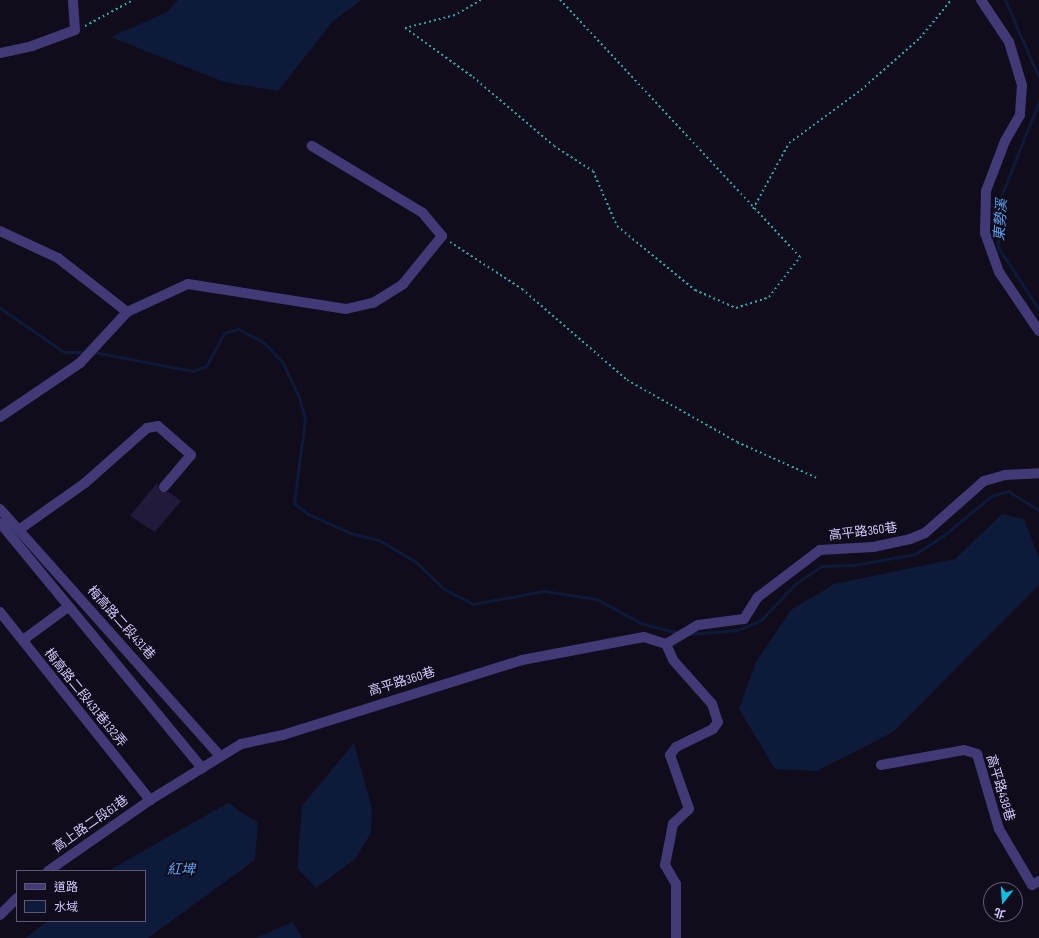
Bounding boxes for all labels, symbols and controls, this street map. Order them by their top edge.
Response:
water label: 東勢溪 [991,198,1011,242]
street label: 高平路360巷 [828,520,898,544]
street label: 梅高路二段431巷 [84,583,158,663]
street label: 梅高路二段431巷132弄 [41,646,129,750]
street label: 高平路360巷 [367,664,437,700]
street label: 高平路438巷 [983,753,1017,823]
street label: 高上路二段61巷 [50,792,132,856]
water label: 紅埤 [167,862,195,878]
legend [16,870,146,922]
text: 道路 [54,880,78,895]
north arrow [983,882,1023,922]
text: 水域 [54,900,78,915]
text: 北 [992,905,1007,921]

